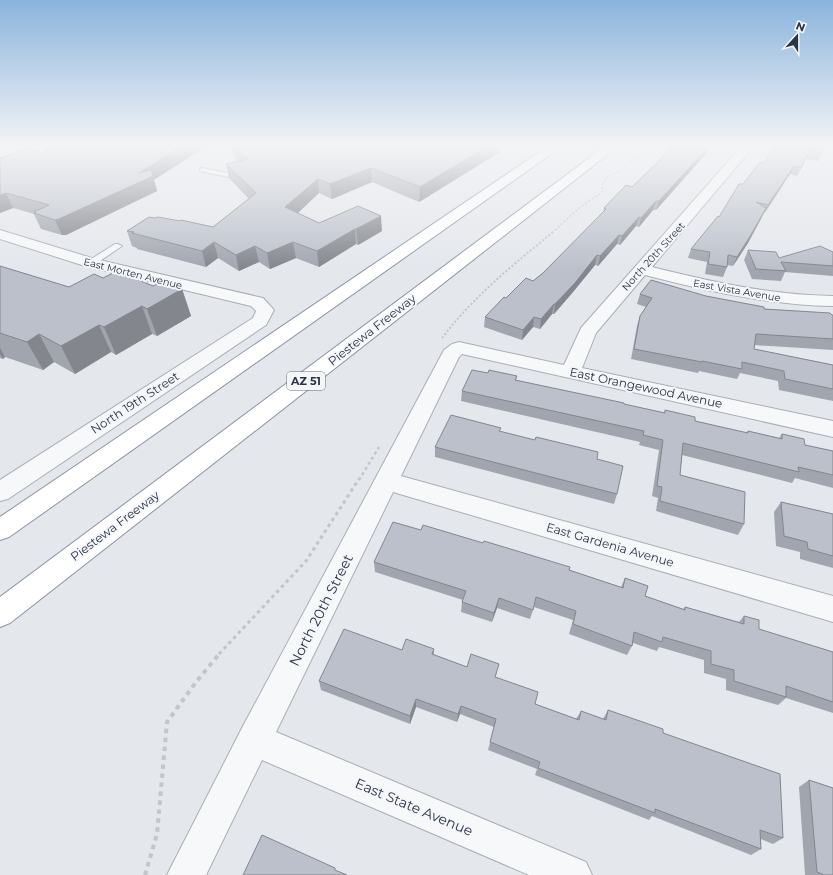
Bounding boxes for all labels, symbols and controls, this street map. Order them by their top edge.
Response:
north arrow [777,16,817,56]
text: N [794,19,807,35]
street label: North 20th Street [619,219,688,293]
street label: East Morten Avenue [82,255,183,292]
street label: East Vista Avenue [692,276,782,305]
street label: Piestewa Freeway [325,290,419,369]
street label: East Orangewood Avenue [568,364,724,411]
street label: North 19th Street [88,368,182,437]
road number: AZ 51 [287,372,325,390]
street label: Piestewa Freeway [67,487,163,564]
street label: East Gardenia Avenue [545,519,676,570]
street label: North 20th Street [285,551,357,669]
street label: East State Avenue [352,774,476,840]

